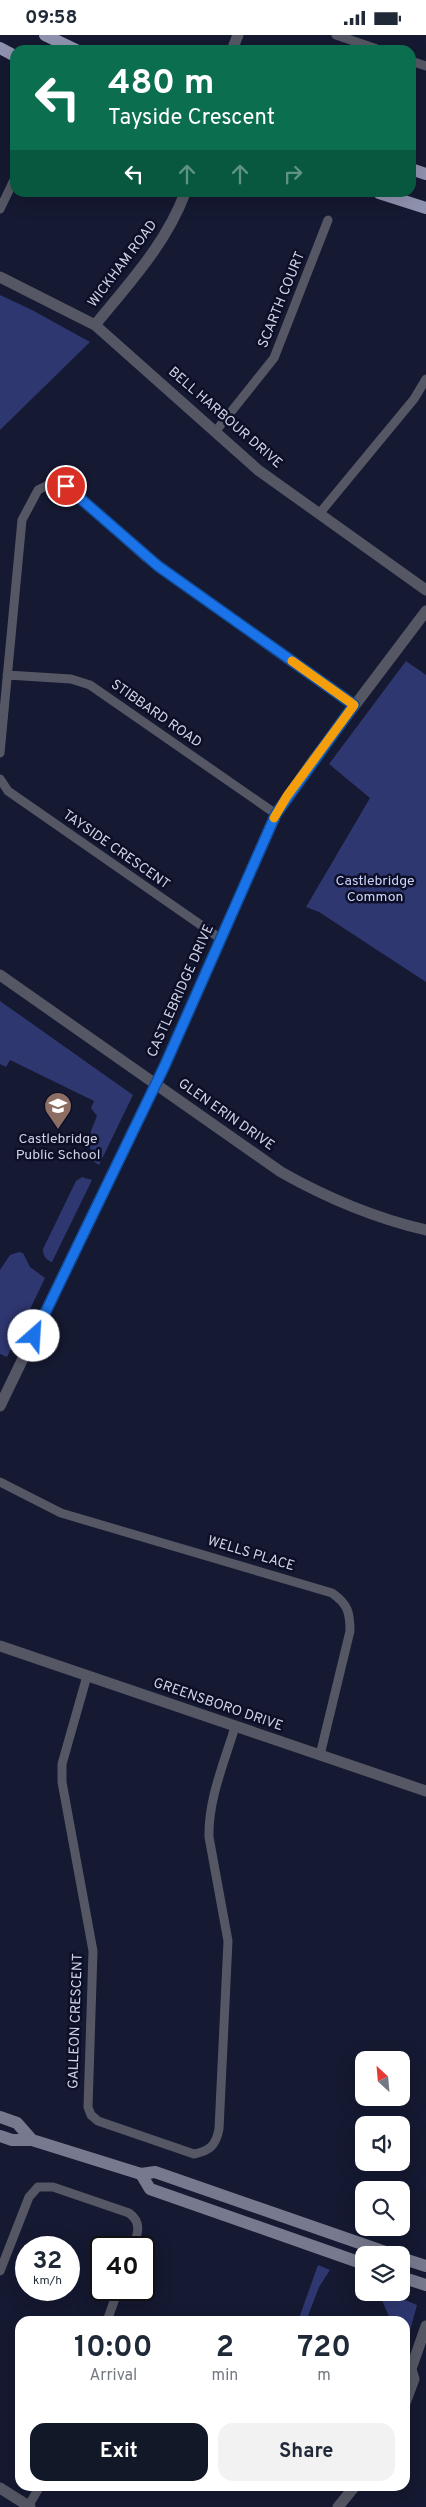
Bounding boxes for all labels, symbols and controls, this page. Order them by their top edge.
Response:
text: 09:58 [25,6,77,30]
text: 480 m [108,62,214,106]
icon: left [25,65,90,130]
text: Tayside Crescent [108,105,275,132]
icon: left [120,160,148,188]
icon: ahead [173,160,201,188]
icon: ahead [226,160,254,188]
icon: right [279,160,307,188]
street label: WICKHAM ROAD [85,217,161,311]
street label: SCARTH COURT [255,249,309,351]
street label: BELL HARBOUR DRIVE [164,364,286,472]
pin [45,465,87,507]
icon: arrive [52,472,80,500]
street label: STIBBARD ROAD [107,676,205,752]
street label: TAYSIDE CRESCENT [59,807,173,893]
park label: Castlebridge Common [335,873,415,906]
street label: CASTLEBRIDGE DRIVE [144,922,218,1060]
street label: GLEN ERIN DRIVE [175,1075,277,1155]
school or university icon: Castlebridge Public School [43,1091,73,1130]
place label: Castlebridge Public School [16,1131,100,1164]
position arrow [7,1309,59,1361]
street label: WELLS PLACE [205,1533,297,1575]
street label: GREENSBORO DRIVE [151,1675,285,1735]
street label: GALLEON CRESCENT [65,1953,87,2089]
north arrow [355,2051,410,2106]
map controls [355,2051,410,2301]
button: sound [355,2116,410,2171]
button: search [355,2181,410,2236]
speed limit sign: 40 [90,2236,155,2301]
text: 32 [33,2246,62,2278]
button: layers [355,2246,410,2301]
text: km/h [33,2273,62,2289]
text: 10:00 [74,2330,153,2367]
text: 2 [216,2330,234,2367]
text: 720 [297,2330,351,2367]
text: Arrival [89,2366,137,2386]
text: min [212,2366,238,2386]
text: m [317,2366,331,2386]
button: Exit [30,2423,208,2481]
button: Share [218,2423,395,2481]

